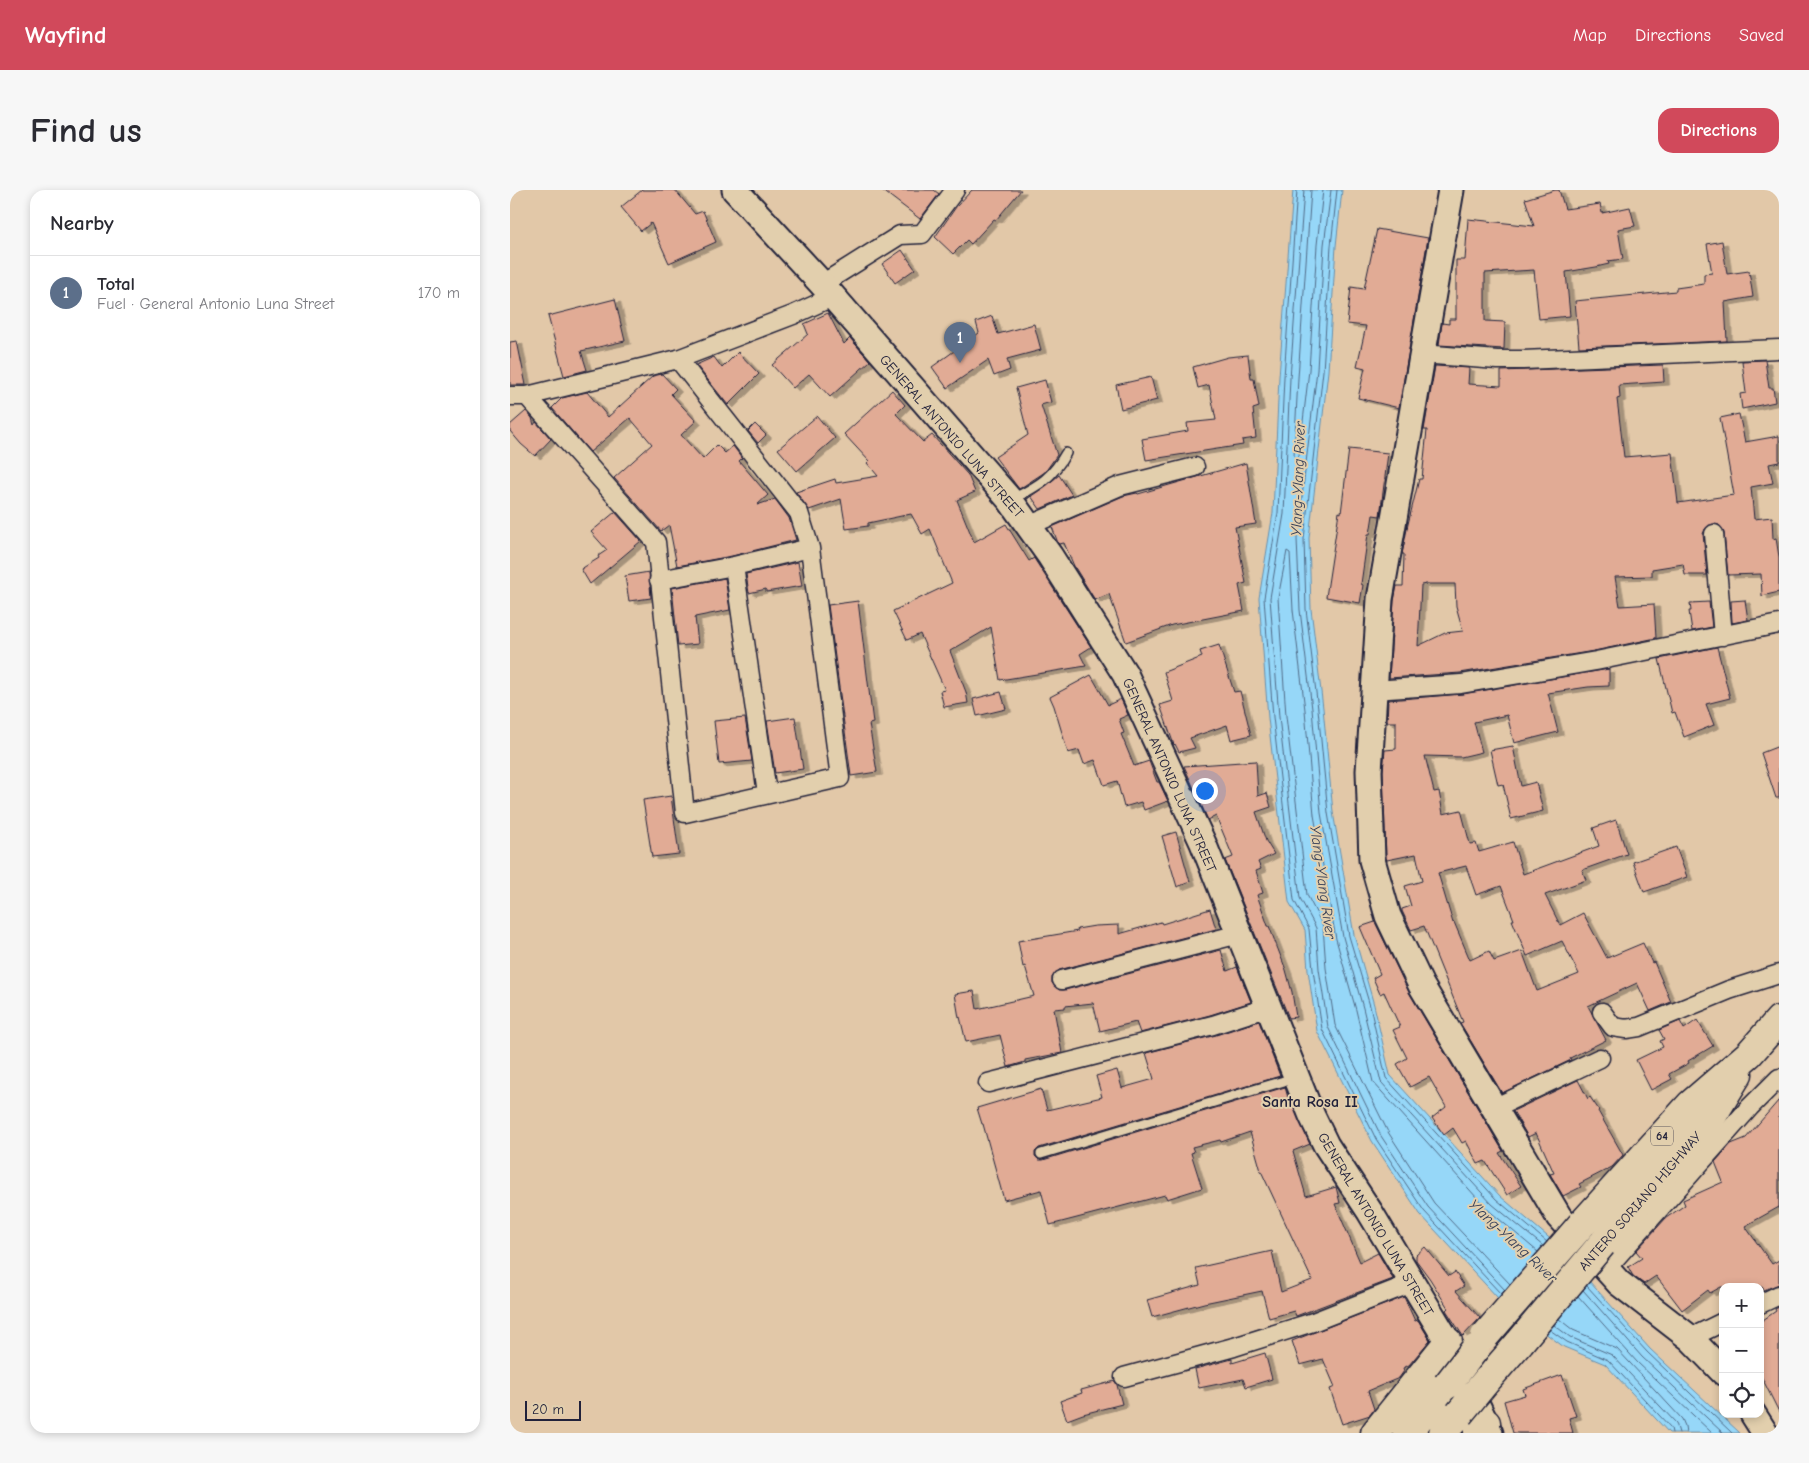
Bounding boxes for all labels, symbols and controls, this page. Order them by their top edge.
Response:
text: Wayfind [25,21,106,49]
text: Map [1573,25,1607,46]
text: Directions [1635,25,1711,46]
text: Saved [1739,25,1784,46]
button: Directions [1658,108,1779,153]
text: Find us [30,110,142,151]
text: Nearby [50,211,114,235]
text: Total [97,273,135,295]
text: 1 [63,284,69,302]
text: 170 m [418,284,460,302]
text: Fuel · General Antonio Luna Street [97,295,334,313]
pin: 1 [944,322,976,363]
street label: GENERAL ANTONIO LUNA STREET [876,351,1028,522]
water label: Ylang-Ylang River [1287,420,1309,537]
street label: GENERAL ANTONIO LUNA STREET [1119,675,1220,876]
your location [1192,778,1218,804]
water label: Ylang-Ylang River [1306,824,1340,941]
district label: Santa Rosa II [1262,1093,1358,1111]
road number: 64 [1651,1126,1673,1146]
street label: ANTERO SORIANO HIGHWAY [1575,1128,1706,1274]
street label: GENERAL ANTONIO LUNA STREET [1314,1129,1438,1320]
water label: Ylang-Ylang River [1465,1195,1562,1287]
map controls [1719,1283,1764,1418]
button: + [1719,1283,1764,1328]
button: − [1719,1328,1764,1373]
button: locate [1719,1373,1764,1418]
scale bar [525,1398,581,1421]
text: 20 m [532,1401,564,1418]

